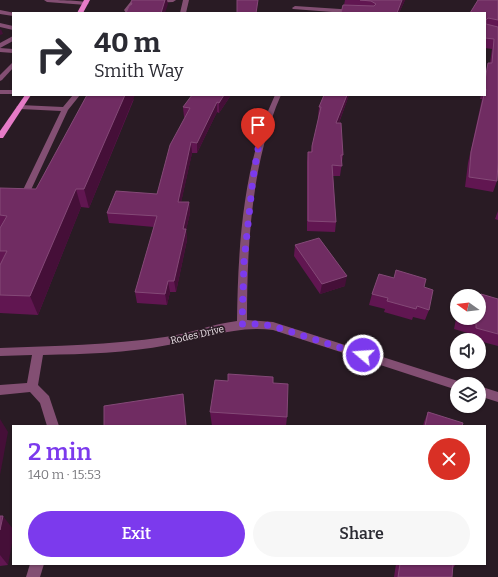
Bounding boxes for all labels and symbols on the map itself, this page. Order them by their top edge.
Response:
pin [241,108,275,149]
north arrow [450,289,486,325]
street label: Rodes Drive [169,323,225,347]
position arrow [342,334,384,376]

